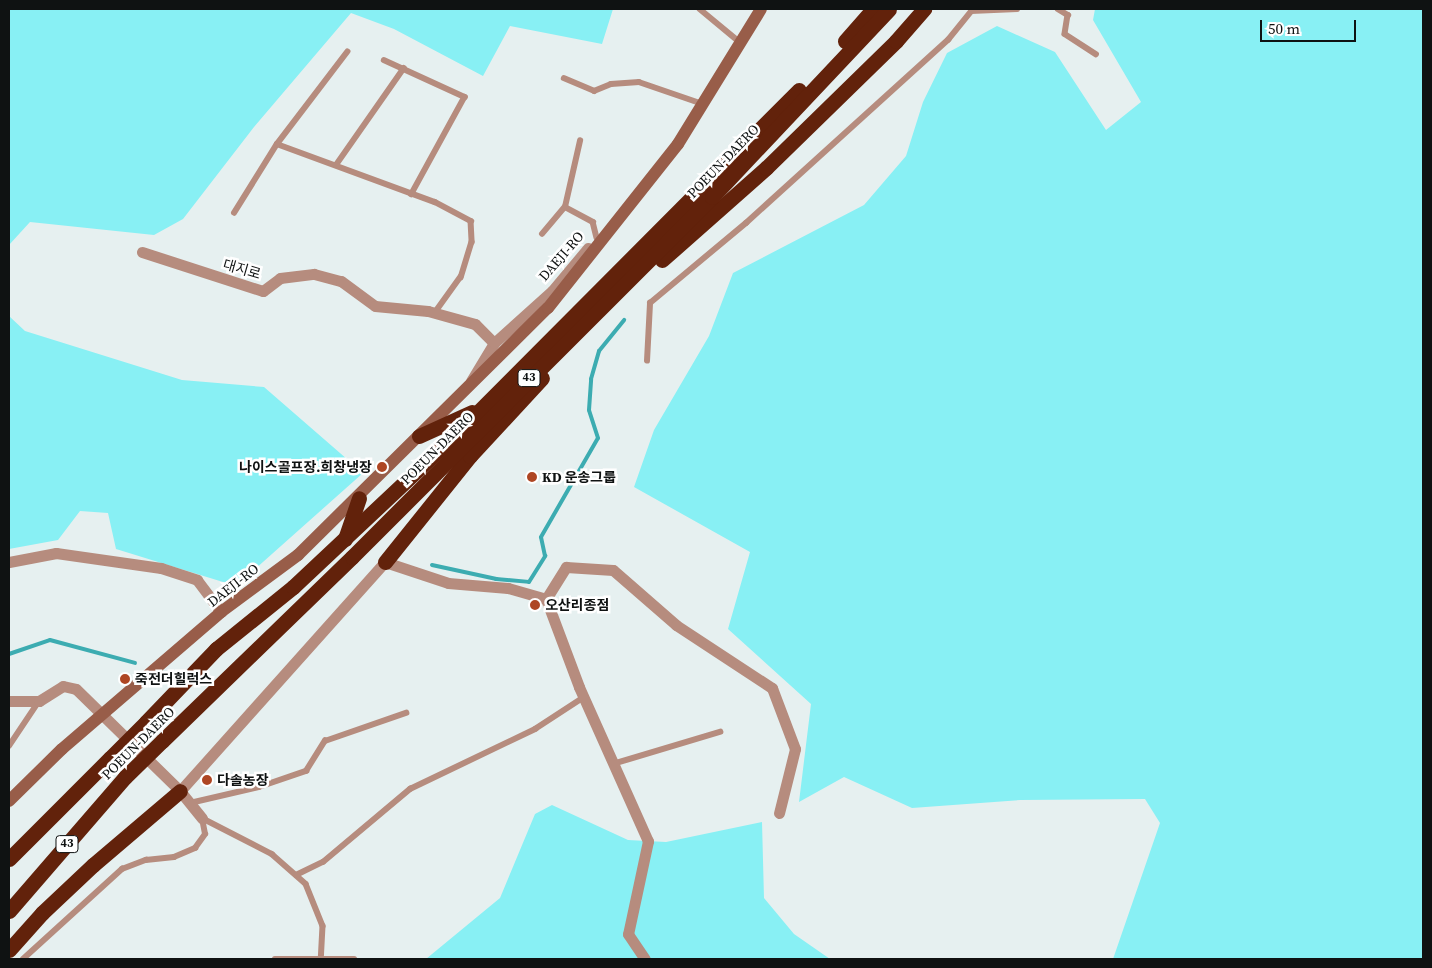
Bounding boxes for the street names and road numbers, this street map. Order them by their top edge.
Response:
street label: POEUN-DAERO [684,121,762,201]
street label: DAEJI-RO [535,228,587,284]
street label: 대지로 [221,256,263,282]
road number: 43 [516,368,542,388]
street label: POEUN-DAERO [397,408,477,488]
street label: DAEJI-RO [204,560,262,610]
street label: POEUN-DAERO [98,703,178,783]
road number: 43 [54,834,80,854]

